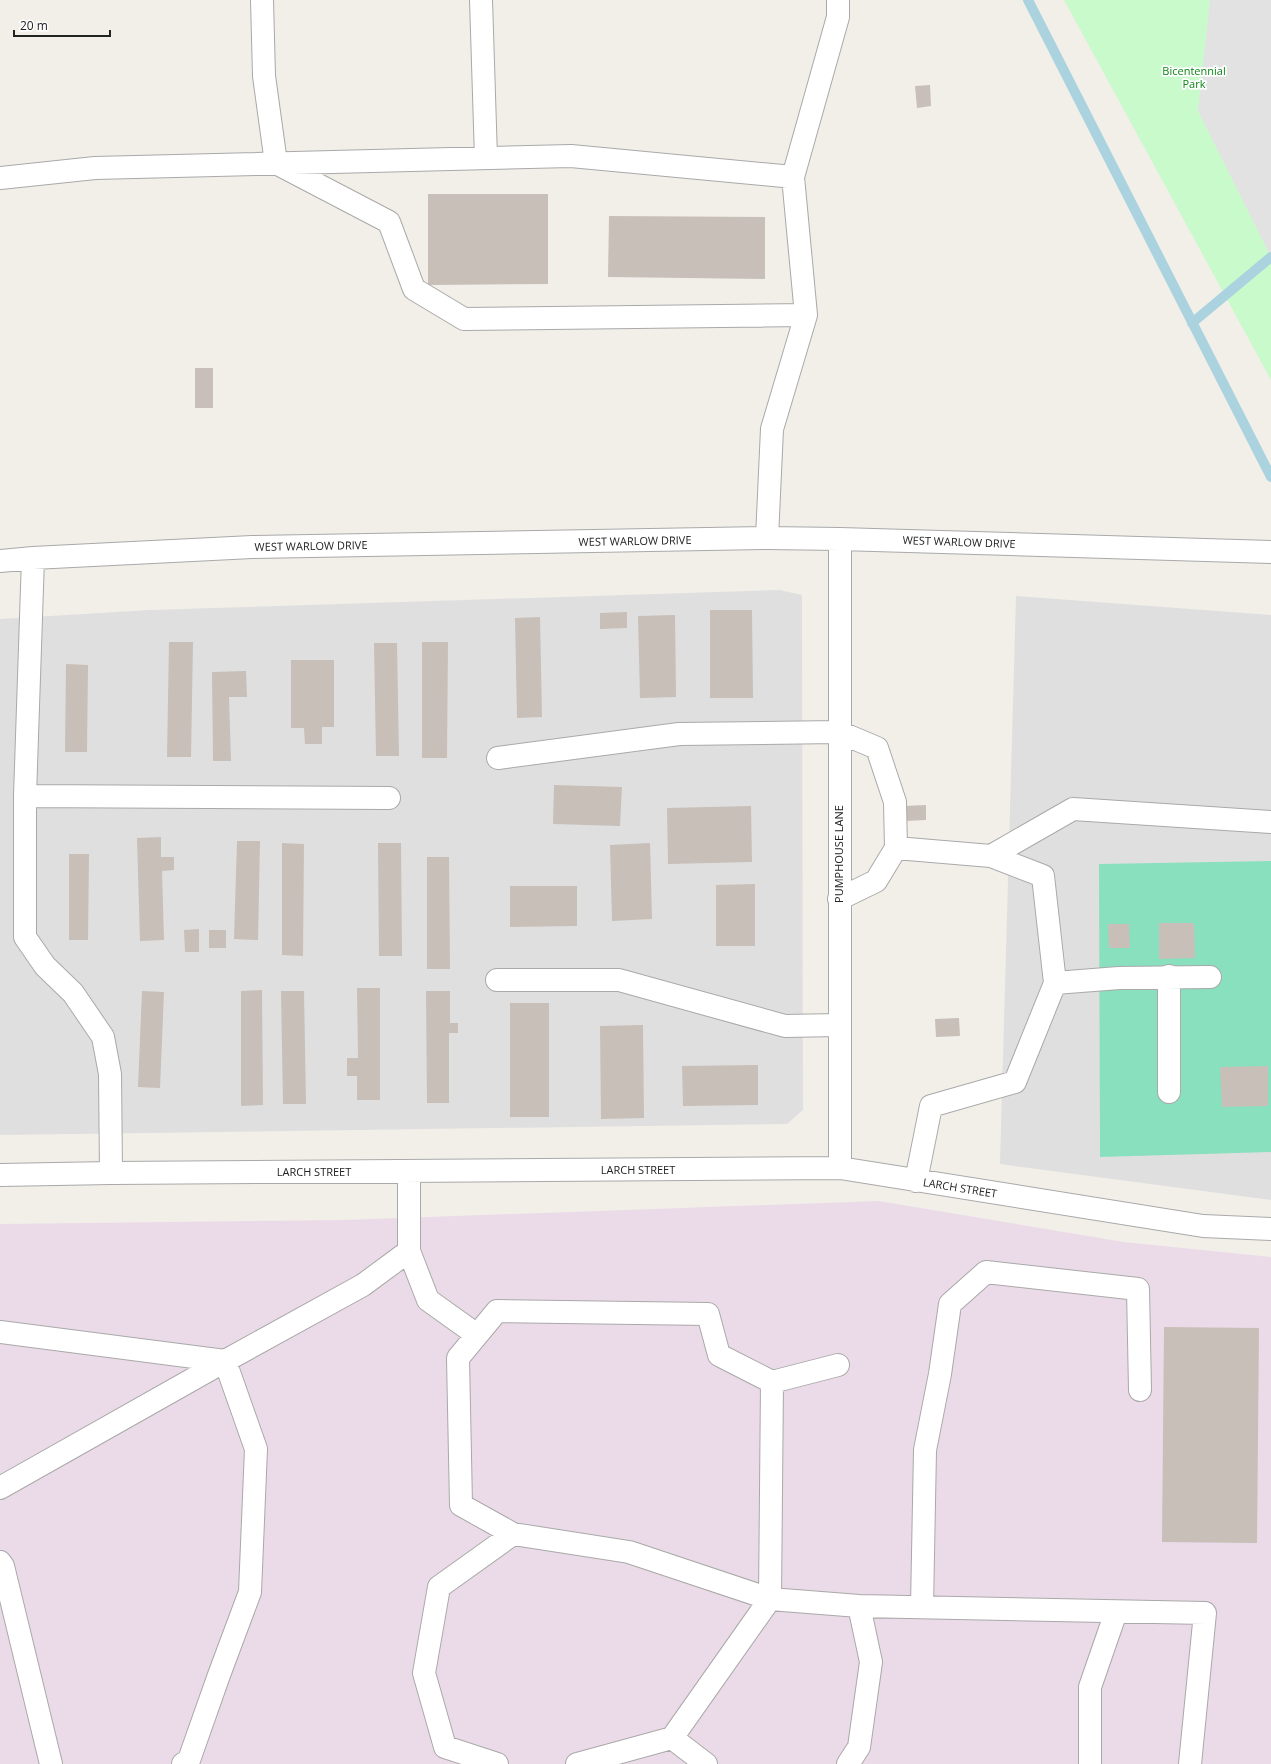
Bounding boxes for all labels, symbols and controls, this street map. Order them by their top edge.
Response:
scale bar [14,12,110,38]
text: 20 m [20,17,48,34]
park label: Bicentennial Park [1162,63,1226,91]
street label: WEST WARLOW DRIVE [578,532,692,549]
street label: WEST WARLOW DRIVE [902,532,1016,551]
street label: WEST WARLOW DRIVE [254,537,368,554]
street label: PUMPHOUSE LANE [831,805,846,903]
street label: LARCH STREET [601,1162,675,1177]
street label: LARCH STREET [277,1164,351,1179]
street label: LARCH STREET [922,1174,998,1201]

